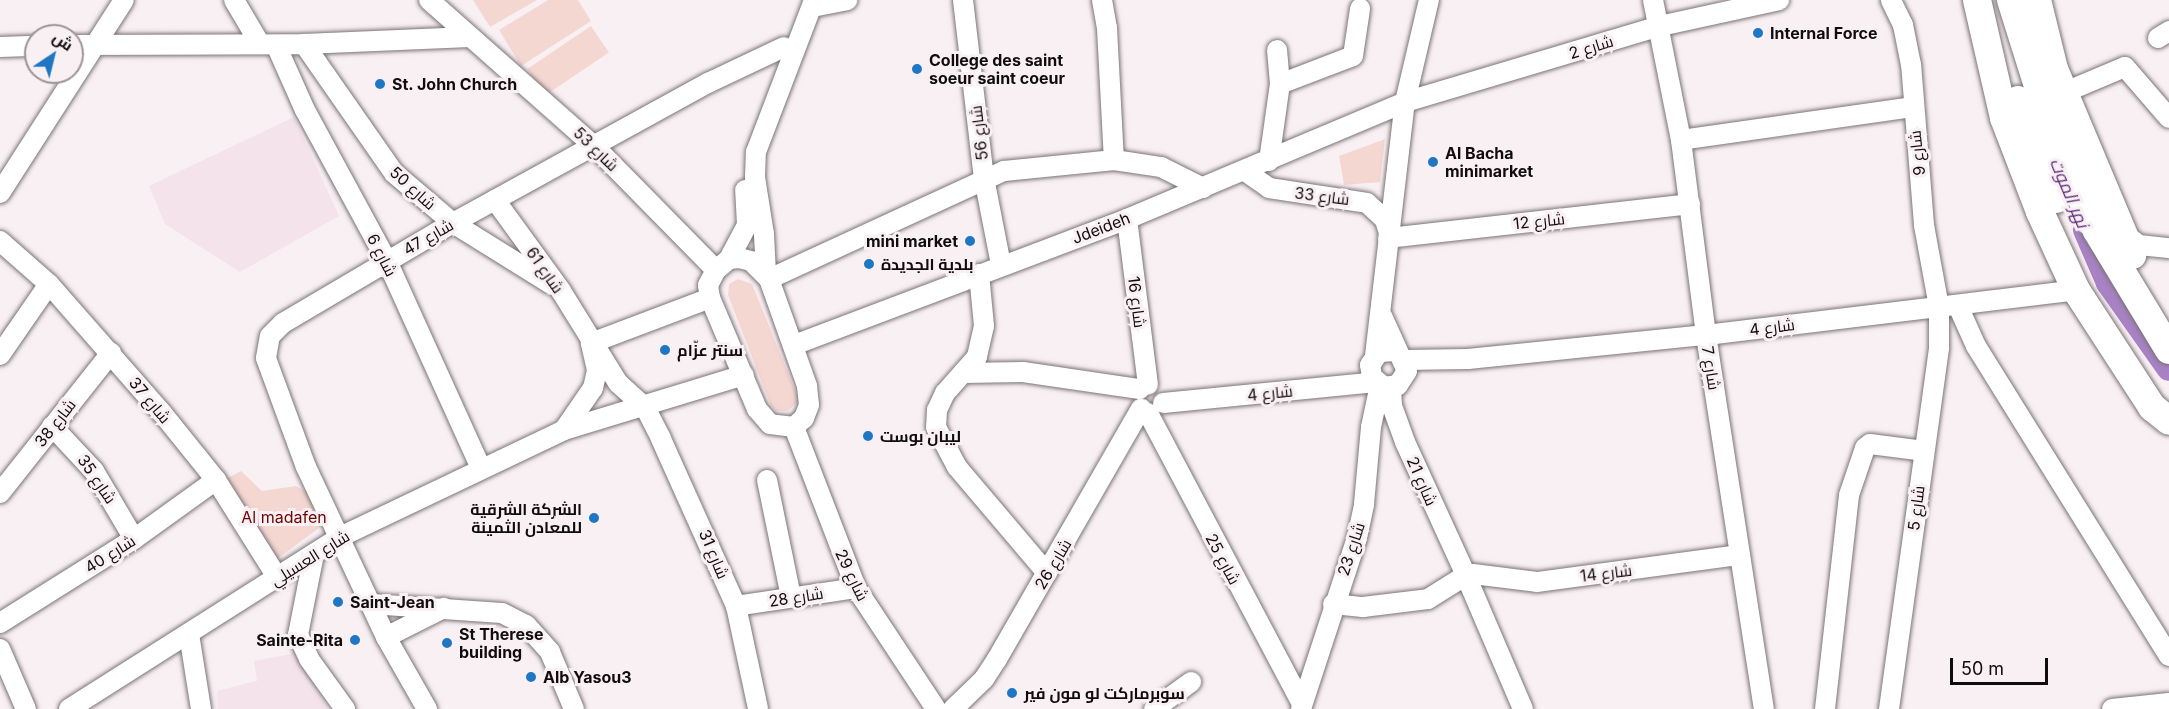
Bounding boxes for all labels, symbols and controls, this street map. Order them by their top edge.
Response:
place label: Internal Force [1770,23,1878,43]
north arrow [24,24,84,84]
marker: Internal Force [1751,26,1765,40]
text: ش [49,27,77,55]
street label: شارع 2 [1567,31,1615,63]
place label: College des saint soeur saint coeur [929,50,1065,88]
marker: College des saint soeur saint coeur [910,62,924,76]
place label: St. John Church [392,74,518,94]
marker: St. John Church [373,77,387,91]
street label: شارع 56 [966,104,992,162]
street label: شارع 53 [570,123,622,175]
street label: شارع 9 [1905,129,1929,177]
place label: Al Bacha minimarket [1445,143,1533,181]
marker: Al Bacha minimarket [1426,155,1440,169]
water label: نهر الموت [2045,155,2093,231]
street label: شارع 50 [386,162,440,214]
street label: شارع 33 [1293,183,1351,209]
street label: Jdeideh [1069,208,1133,248]
street label: شارع 12 [1512,209,1566,233]
street label: شارع 47 [399,215,457,259]
street label: شارع 6 [363,230,401,280]
place label: mini market [866,231,958,251]
marker: mini market [963,234,977,248]
street label: شارع 61 [522,243,568,297]
place label: بلدية الجديدة [881,254,974,274]
marker: بلدية الجديدة [862,257,876,271]
street label: شارع 16 [1124,275,1150,329]
street label: شارع 4 [1748,315,1796,339]
place label: سنتر عزّام [677,340,743,360]
marker: سنتر عزّام [658,343,672,357]
street label: شارع 7 [1698,344,1724,392]
street label: شارع 37 [125,373,175,427]
street label: شارع 4 [1246,381,1294,405]
street label: شارع 38 [30,395,80,451]
place label: ليبان بوست [880,426,961,446]
marker: ليبان بوست [861,429,875,443]
street label: شارع 35 [74,451,120,507]
street label: شارع 21 [1403,453,1441,509]
street label: شارع 5 [1904,484,1928,532]
place label: الشركة الشرقية للمعادن الثمينة [470,499,582,537]
park label: Al madafen [241,507,327,527]
marker: الشركة الشرقية للمعادن الثمينة [587,511,601,525]
street label: شارع 23 [1333,520,1369,578]
street label: شارع العسيلي [267,526,353,590]
street label: شارع 31 [695,526,733,582]
street label: شارع 25 [1202,530,1244,588]
street label: شارع 40 [81,531,139,577]
street label: شارع 26 [1031,535,1075,593]
street label: شارع 29 [831,546,873,604]
street label: شارع 14 [1579,560,1633,586]
street label: شارع 28 [767,583,825,611]
place label: Saint-Jean [350,592,435,612]
marker: Saint-Jean [331,595,345,609]
place label: St Therese building [459,624,543,662]
place label: Sainte-Rita [256,630,343,650]
marker: Sainte-Rita [348,633,362,647]
marker: St Therese building [440,636,454,650]
scale bar [1953,646,2050,684]
text: 50 m [1961,658,2004,679]
place label: Alb Yasou3 [543,667,632,687]
marker: Alb Yasou3 [524,670,538,684]
place label: سوبرماركت لو مون فير [1024,683,1185,703]
marker: سوبرماركت لو مون فير [1005,686,1019,700]

